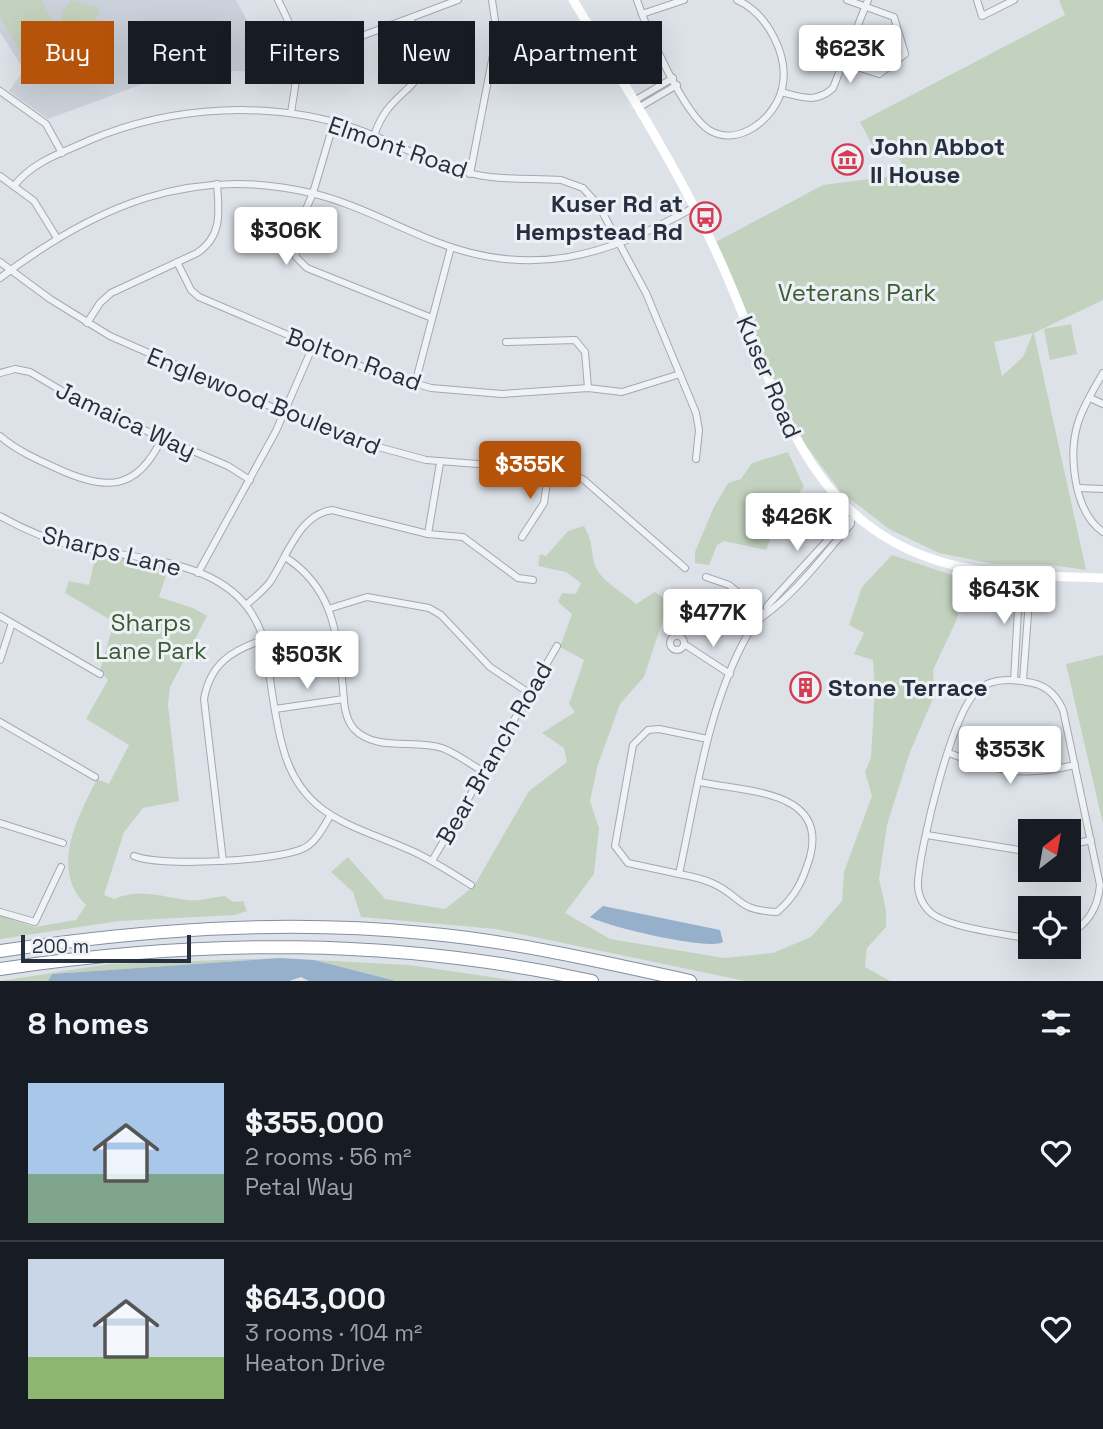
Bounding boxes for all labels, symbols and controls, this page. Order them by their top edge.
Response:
chip: Buy [21,21,114,84]
chip: Rent [128,21,231,84]
chip: Filters [245,21,364,84]
chip: New [378,21,475,84]
chip: Apartment [489,21,662,84]
pin: $623K [801,25,899,85]
text: $623K [815,33,885,63]
street label: Elmont Road [324,109,472,185]
place label: John Abbot II House [870,131,1005,190]
museum icon: John Abbot II House [830,143,864,177]
place label: Kuser Rd at Hempstead Rd [515,188,683,247]
bus stop icon: Kuser Rd at Hempstead Rd [689,200,723,234]
pin: $306K [237,208,335,267]
text: $306K [250,215,322,245]
park label: Veterans Park [778,277,936,308]
street label: Kuser Road [729,311,809,443]
street label: Bolton Road [282,320,426,398]
street label: Englewood Boulevard [143,340,385,462]
street label: Jamaica Way [51,374,201,466]
pin: $355K [481,442,579,501]
text: $355K [495,449,565,479]
pin: $426K [748,494,846,553]
text: $426K [762,501,832,531]
street label: Sharps Lane [39,519,185,583]
pin: $643K [955,566,1053,626]
text: $643K [968,574,1040,604]
pin: $477K [664,590,762,649]
text: $477K [679,597,747,627]
park label: Sharps Lane Park [95,607,207,666]
pin: $503K [258,632,356,691]
text: $503K [271,639,343,669]
street label: Bear Branch Road [429,656,559,850]
building icon: Stone Terrace [788,670,822,704]
place label: Stone Terrace [828,672,988,703]
pin: $353K [961,726,1059,786]
text: $353K [975,734,1045,764]
north arrow [1018,819,1082,882]
map controls [1018,819,1081,959]
button: locate [1018,896,1081,959]
scale bar [21,932,191,964]
text: 200 m [32,934,89,959]
text: 8 homes [28,1004,149,1043]
icon: filters [1037,1004,1075,1042]
text: $355,000 [245,1103,384,1142]
icon: home [84,1111,168,1195]
icon: heart [1037,1134,1075,1172]
text: 2 rooms · 56 m² [245,1142,411,1172]
text: Petal Way [245,1172,354,1202]
text: $643,000 [245,1279,386,1318]
icon: home [84,1287,168,1371]
icon: heart [1037,1310,1075,1348]
text: 3 rooms · 104 m² [245,1318,422,1348]
text: Heaton Drive [245,1348,386,1378]

